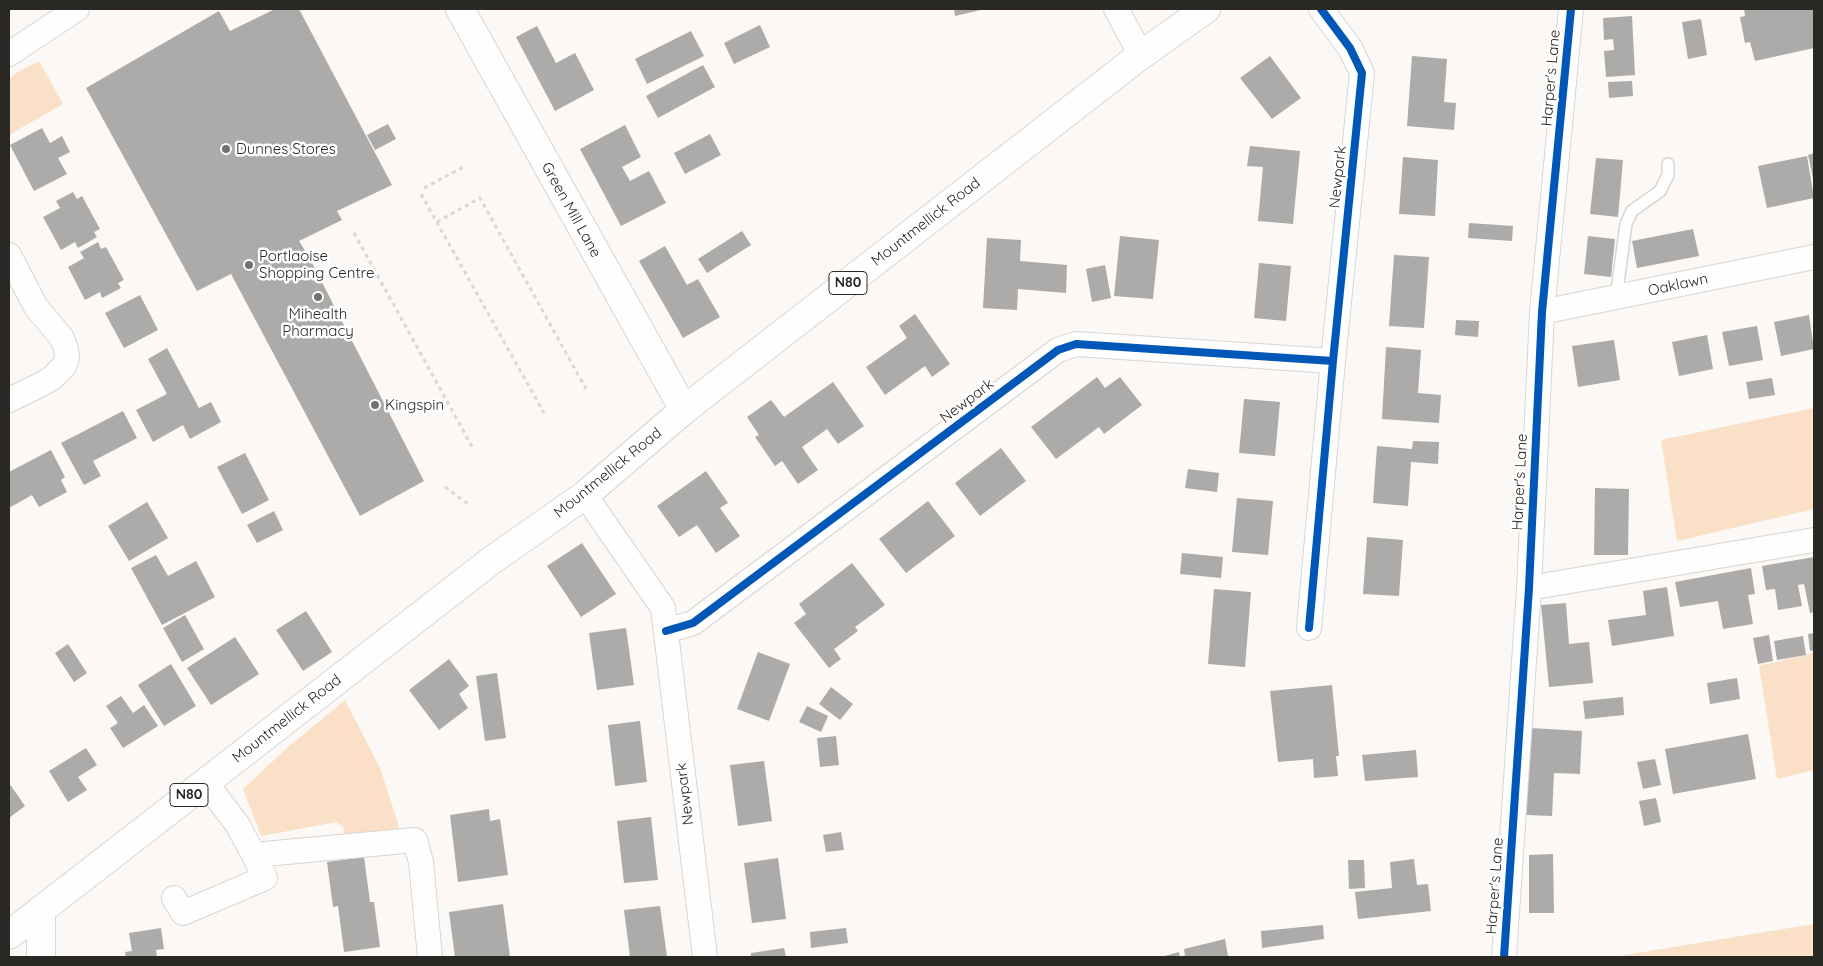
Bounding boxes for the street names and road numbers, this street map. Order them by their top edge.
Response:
street label: Harper's Lane [1538,29,1564,127]
street label: Newpark [1326,145,1350,209]
street label: Green Mill Lane [537,159,605,261]
street label: Mountmellick Road [868,174,984,270]
street label: Oaklawn [1646,270,1710,300]
road number: N80 [829,272,867,294]
street label: Newpark [937,375,997,427]
street label: Mountmellick Road [551,424,665,522]
street label: Harper's Lane [1508,433,1532,531]
street label: Mountmellick Road [229,671,345,767]
street label: Newpark [672,762,698,826]
road number: N80 [170,784,208,806]
street label: Harper's Lane [1483,837,1507,935]

